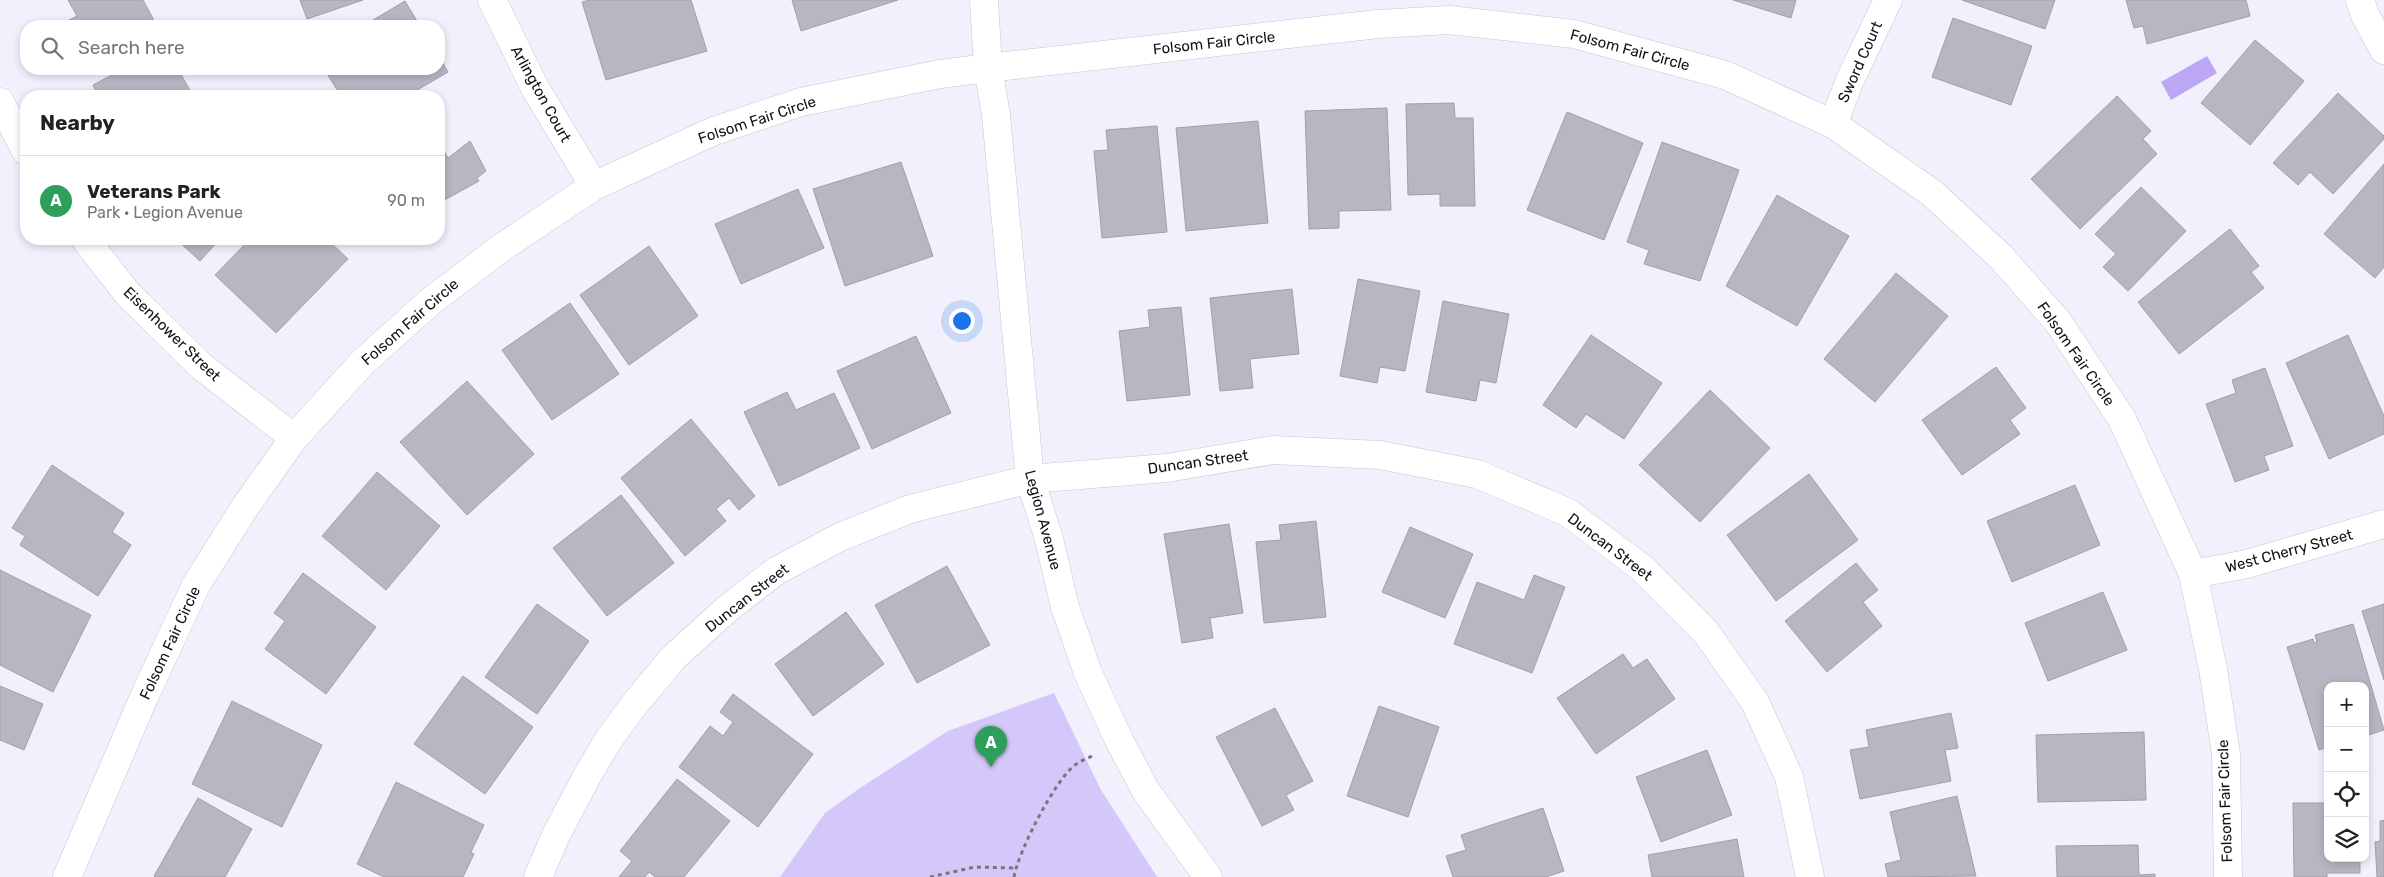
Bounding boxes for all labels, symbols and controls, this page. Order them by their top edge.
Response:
street label: Sword Court [1834,18,1886,105]
search box [20,20,445,75]
street label: Folsom Fair Circle [1568,25,1692,75]
street label: Folsom Fair Circle [1152,28,1276,58]
icon: search [38,34,66,62]
text: Search here [78,36,185,59]
street label: Arlington Court [507,43,575,145]
street label: Folsom Fair Circle [696,92,818,148]
text: Nearby [40,110,115,135]
text: Veterans Park [87,180,221,203]
text: A [50,191,62,210]
text: 90 m [387,191,425,210]
text: Park · Legion Avenue [87,203,243,222]
street label: Folsom Fair Circle [358,275,462,369]
street label: Eisenhower Street [120,283,224,385]
street label: Folsom Fair Circle [2033,298,2119,410]
your location [949,308,975,334]
street label: Duncan Street [1147,446,1249,478]
street label: Legion Avenue [1021,468,1065,572]
street label: Duncan Street [1564,509,1656,585]
street label: West Cherry Street [2223,525,2355,577]
street label: Duncan Street [702,560,792,636]
street label: Folsom Fair Circle [136,584,204,702]
map controls [2324,682,2369,862]
button: + [2324,682,2369,727]
pin: A [975,726,1007,767]
button: − [2324,727,2369,772]
street label: Folsom Fair Circle [2214,739,2236,863]
button: locate [2324,772,2369,817]
button: layers [2324,817,2369,862]

